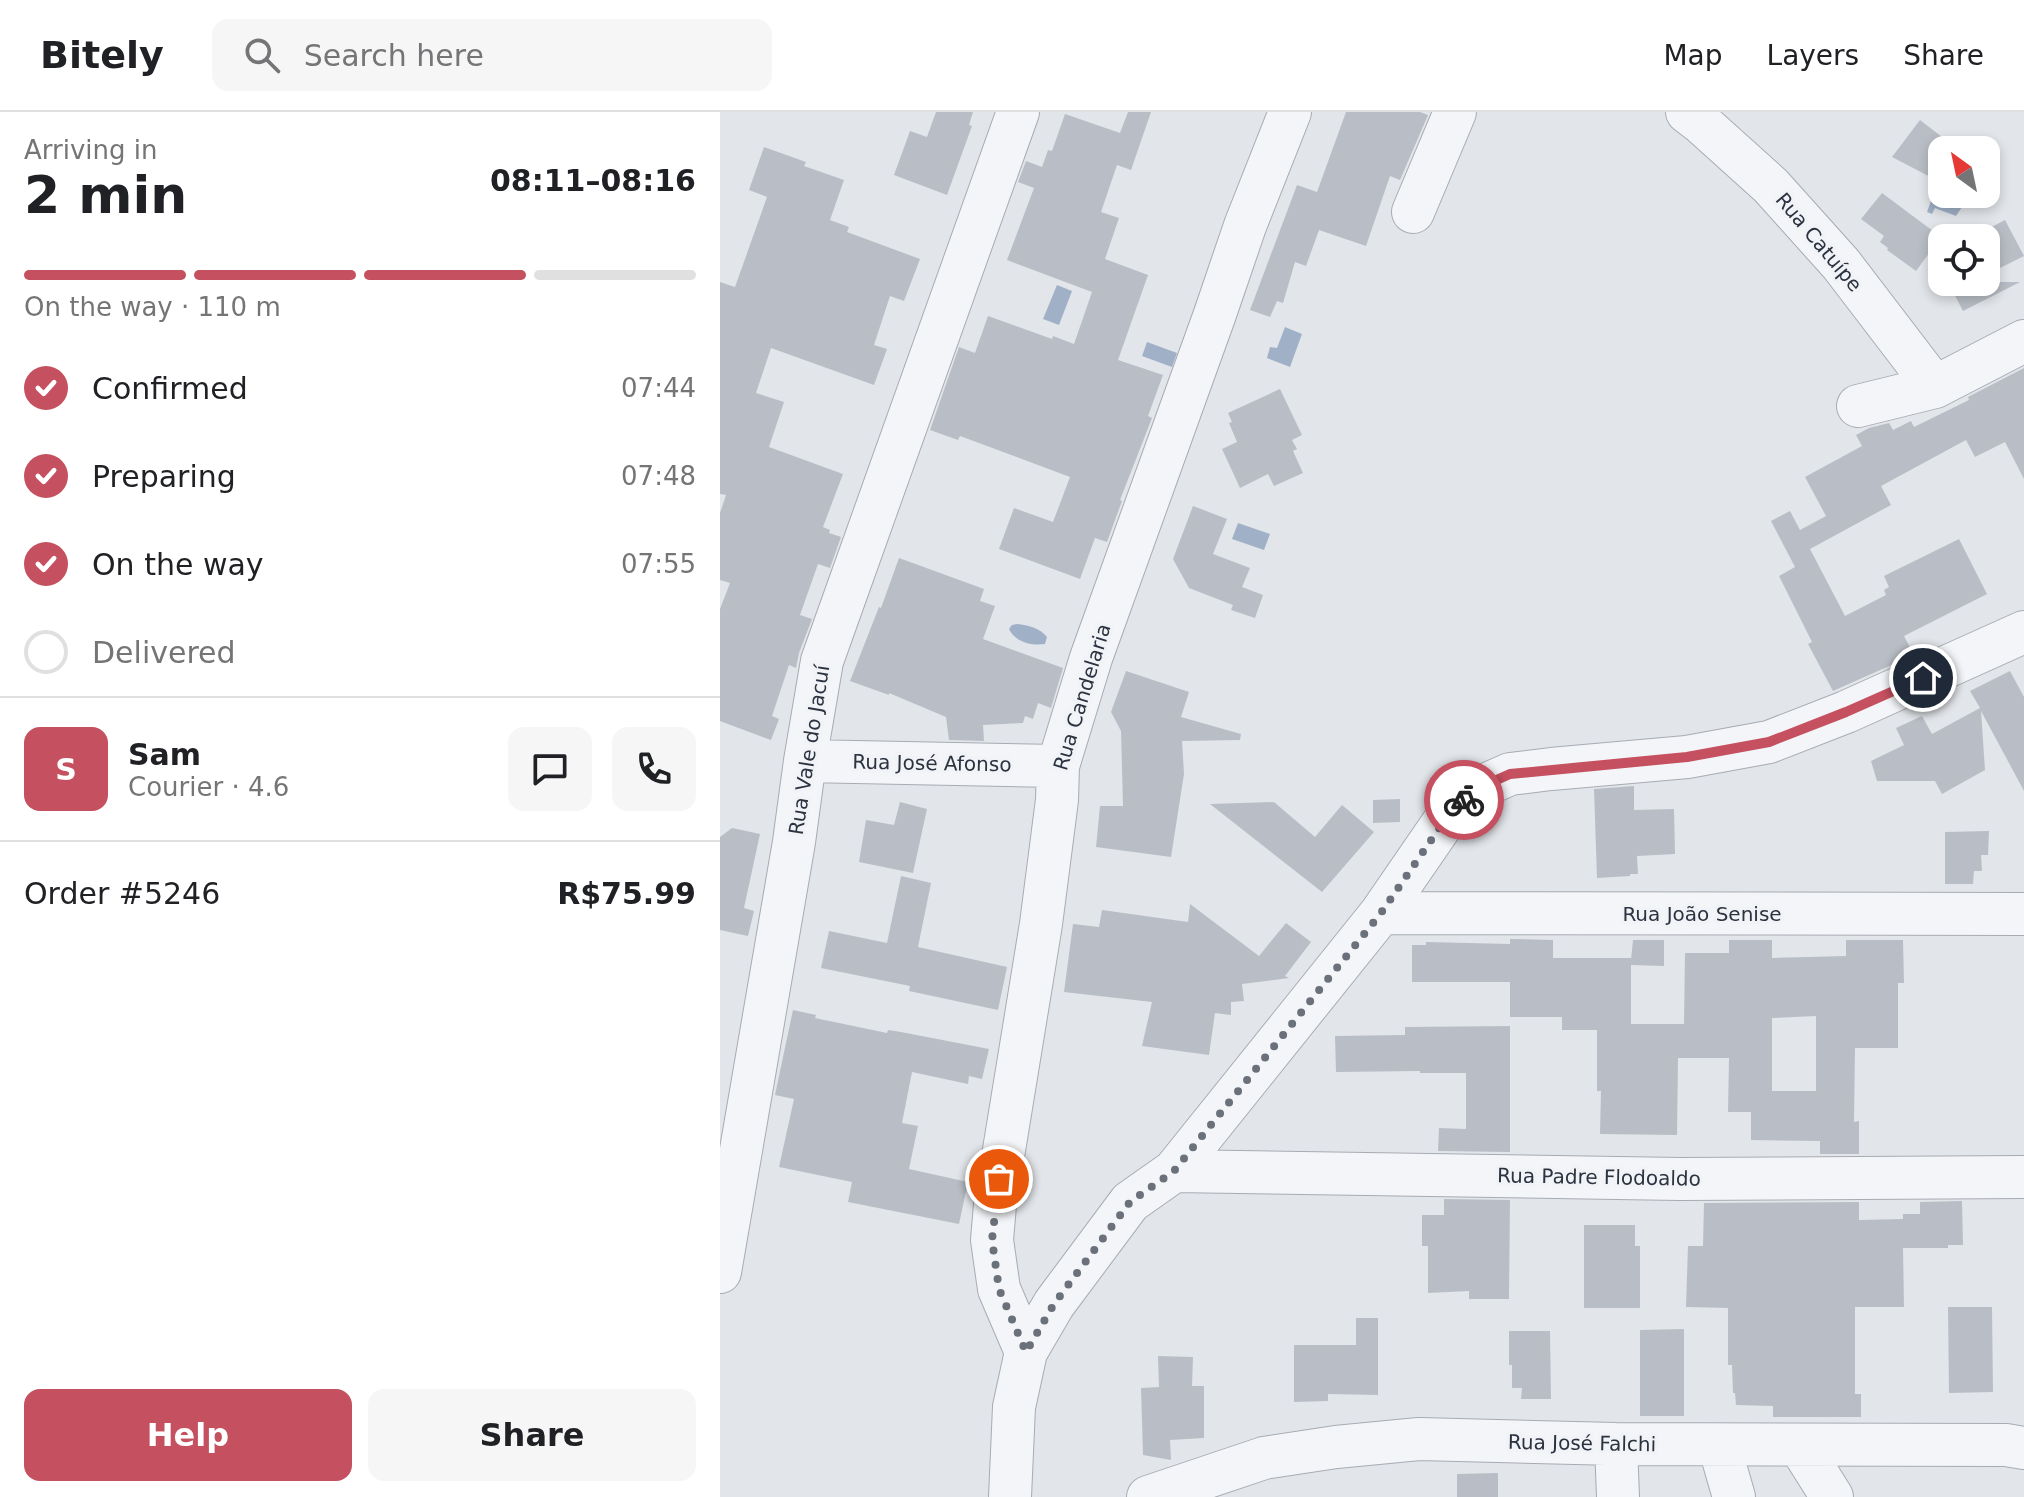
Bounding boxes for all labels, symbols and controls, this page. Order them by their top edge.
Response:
search box [212,19,772,91]
text: Bitely [40,33,164,77]
icon: search [240,33,284,77]
text: Search here [304,38,484,73]
text: Map [1663,39,1723,72]
text: Layers [1767,39,1859,72]
text: Share [1903,39,1984,72]
text: Arriving in [24,135,158,165]
north arrow [1928,136,2000,208]
map controls [1928,136,2000,296]
text: 08:11–08:16 [490,163,696,198]
text: 2 min [24,165,187,225]
street label: Rua Catuípe [1771,188,1867,296]
button: locate [1928,224,2000,296]
text: On the way · 110 m [24,292,281,322]
icon: check [24,366,68,410]
text: Confirmed [92,371,248,406]
text: 07:44 [621,373,696,403]
icon: check [24,454,68,498]
text: Preparing [92,459,236,494]
text: 07:48 [621,461,696,491]
icon: check [24,542,68,586]
text: On the way [92,547,264,582]
text: 07:55 [621,549,696,579]
street label: Rua Candelaria [1048,621,1116,773]
text: Delivered [92,635,236,670]
pin [1889,644,1957,712]
icon: home [1901,656,1945,700]
street label: Rua Vale do Jacuí [784,662,834,837]
button: chat [508,727,592,811]
button: phone [612,727,696,811]
text: Sam [128,737,201,772]
street label: Rua José Afonso [852,750,1012,776]
text: S [55,752,77,787]
courier [1424,760,1504,840]
text: Courier · 4.6 [128,772,289,802]
icon: bike [1442,778,1486,822]
text: Order #5246 [24,876,220,911]
text: R$75.99 [557,876,696,911]
street label: Rua João Senise [1622,902,1782,926]
pin [965,1145,1033,1213]
icon: bag [977,1157,1021,1201]
street label: Rua Padre Flodoaldo [1497,1163,1701,1191]
button: Help [24,1389,352,1481]
button: Share [368,1389,696,1481]
street label: Rua José Falchi [1508,1430,1656,1456]

